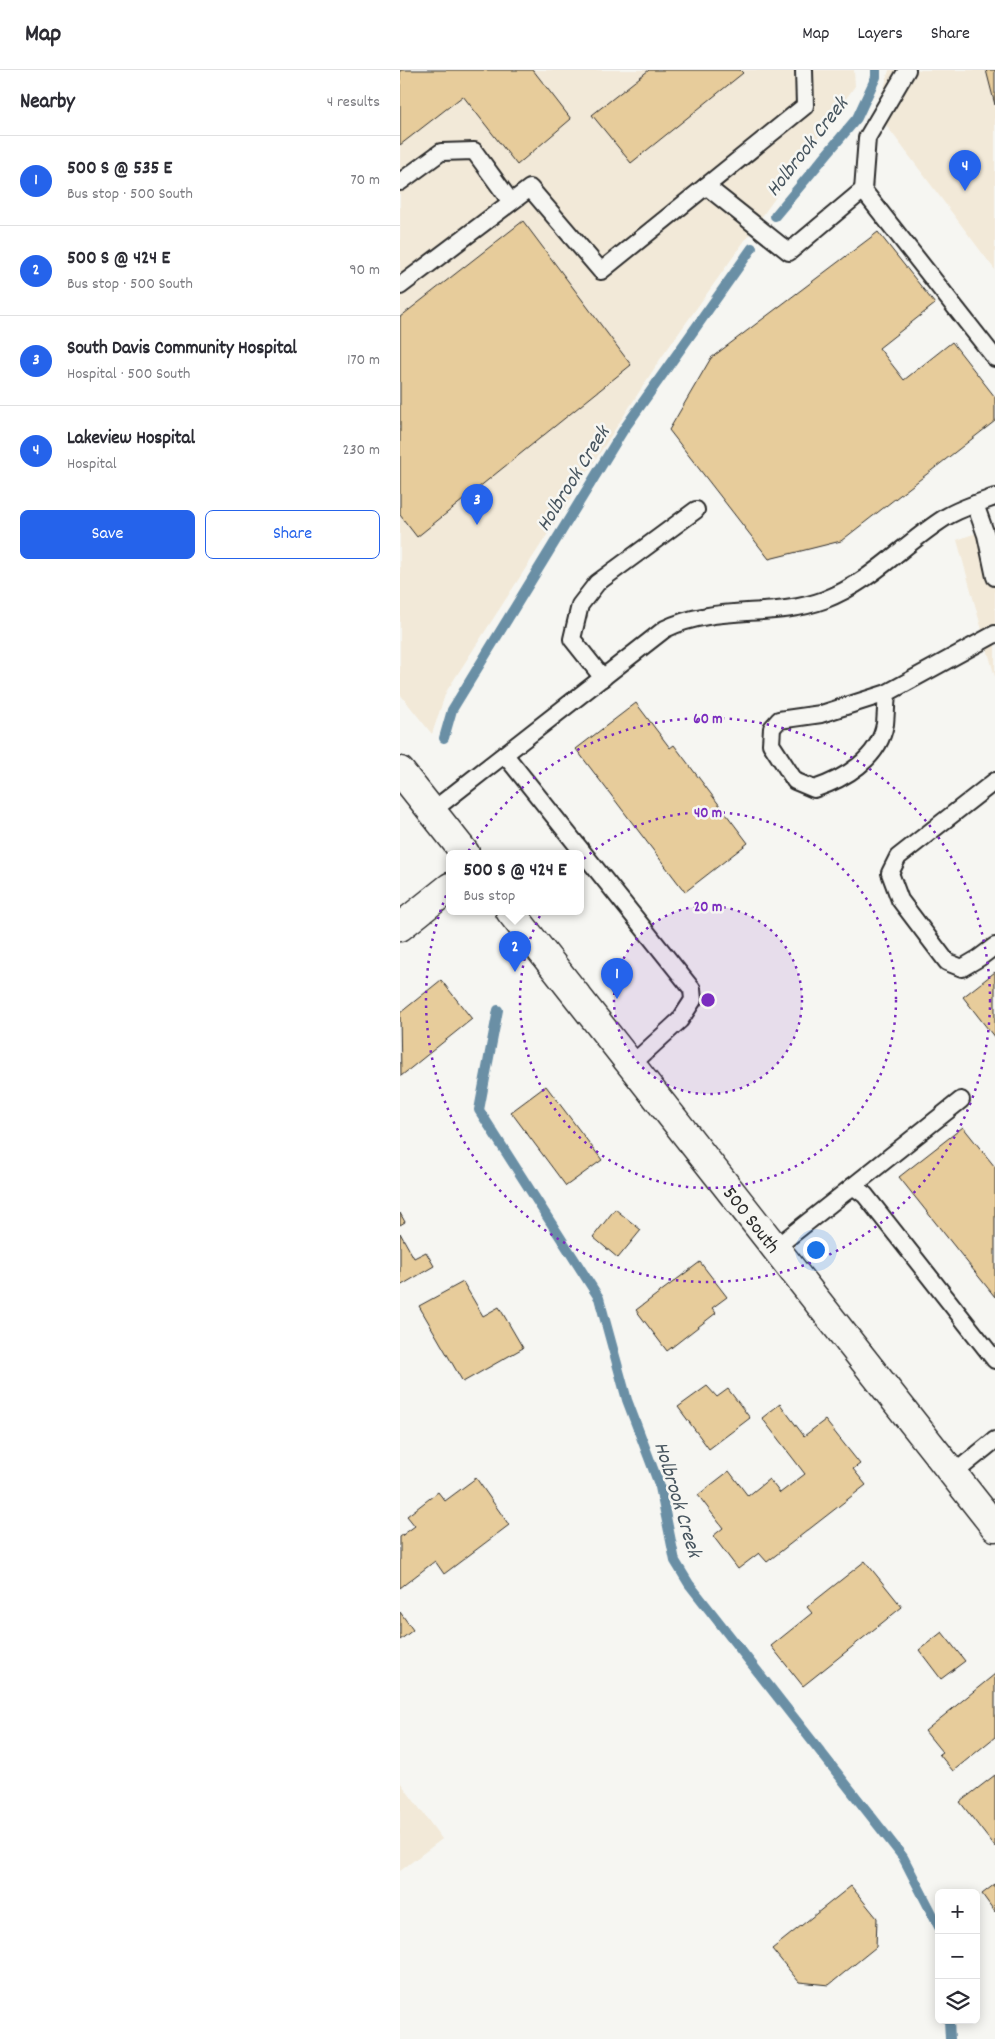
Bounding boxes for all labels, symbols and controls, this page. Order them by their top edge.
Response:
text: Map [25,18,61,52]
text: Map [802,22,829,47]
text: Layers [857,22,903,47]
text: Share [931,22,970,47]
text: Nearby [20,88,75,118]
water label: Holbrook Creek [760,90,858,204]
text: 4 results [327,91,380,114]
pin: 4 [949,150,981,191]
text: 500 S @ 535 E [67,156,172,183]
text: 1 [34,169,38,192]
text: 70 m [350,169,380,192]
text: Bus stop · 500 South [67,183,193,206]
text: 500 S @ 424 E [67,246,170,273]
text: 2 [33,259,40,282]
text: 90 m [349,259,380,282]
text: Bus stop · 500 South [67,273,193,296]
text: South Davis Community Hospital [67,336,297,363]
text: 3 [32,349,40,372]
text: 170 m [347,349,380,372]
text: Hospital · 500 South [67,363,190,386]
water label: Holbrook Creek [530,419,620,538]
text: Lakeview Hospital [67,426,195,453]
text: 4 [33,439,39,462]
text: 230 m [343,439,380,462]
text: Hospital [67,453,117,476]
pin: 3 [461,484,493,525]
button: Save [20,510,195,559]
button: Share [205,510,380,559]
text: 60 m [693,709,723,731]
text: 40 m [694,803,722,825]
popup [446,850,584,915]
text: 500 S @ 424 E [463,858,567,885]
text: Bus stop [463,885,515,908]
text: 20 m [694,897,722,919]
pin: 2 [499,931,531,972]
pin: 1 [601,958,633,999]
centre of rings [699,991,717,1009]
street label: 500 South [715,1181,785,1260]
your location [803,1237,829,1263]
water label: Holbrook Creek [644,1438,709,1564]
map controls [935,1889,980,2024]
button: + [935,1889,980,1934]
button: − [935,1934,980,1979]
button: layers [935,1979,980,2024]

